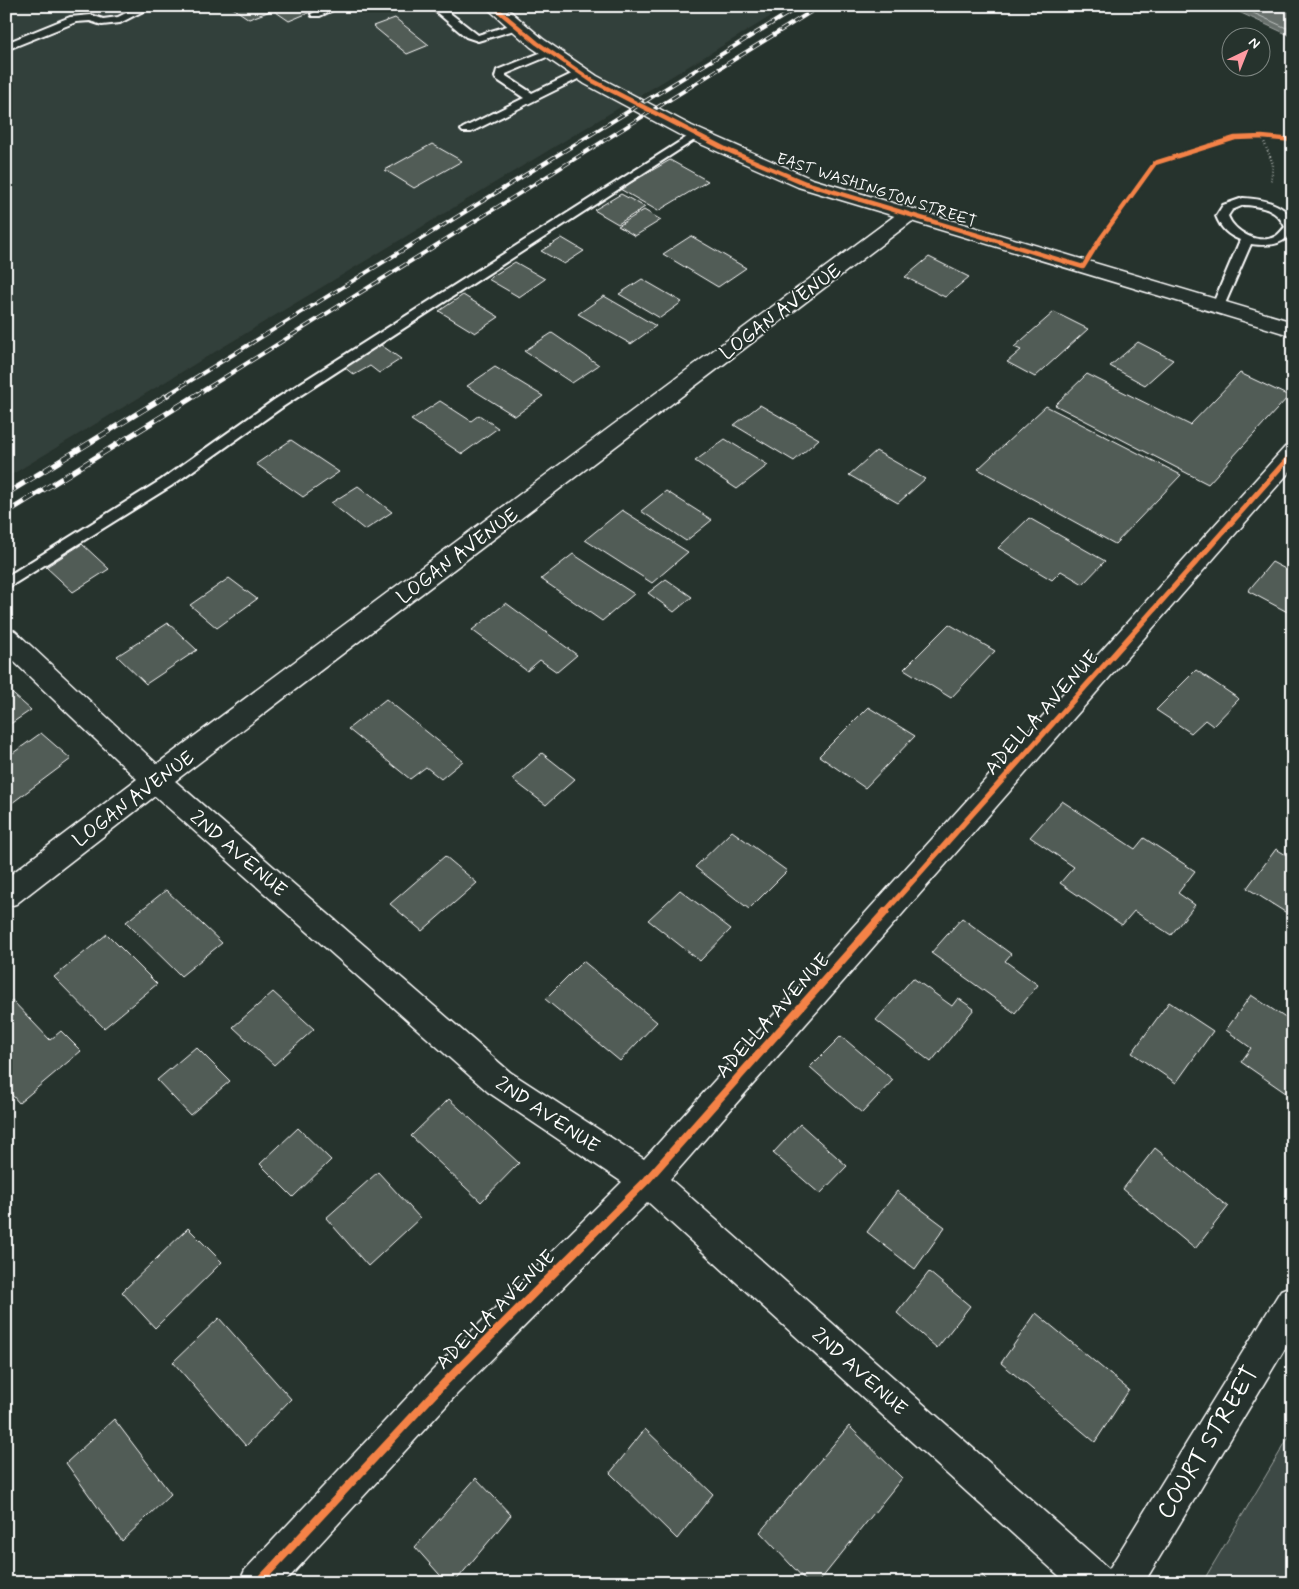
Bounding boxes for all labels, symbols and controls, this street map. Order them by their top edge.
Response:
north arrow [1222,28,1272,78]
text: N [1245,33,1264,53]
street label: EAST WASHINGTON STREET [774,148,979,233]
street label: LOGAN AVENUE [715,258,847,367]
street label: LOGAN AVENUE [392,502,524,611]
street label: ADELLA AVENUE [979,645,1105,781]
street label: LOGAN AVENUE [68,745,200,854]
street label: 2ND AVENUE [184,805,292,904]
street label: ADELLA AVENUE [710,948,836,1084]
street label: 2ND AVENUE [490,1070,605,1160]
street label: ADELLA AVENUE [430,1244,562,1376]
street label: 2ND AVENUE [805,1322,913,1422]
street label: COURT STREET [1150,1360,1266,1525]

